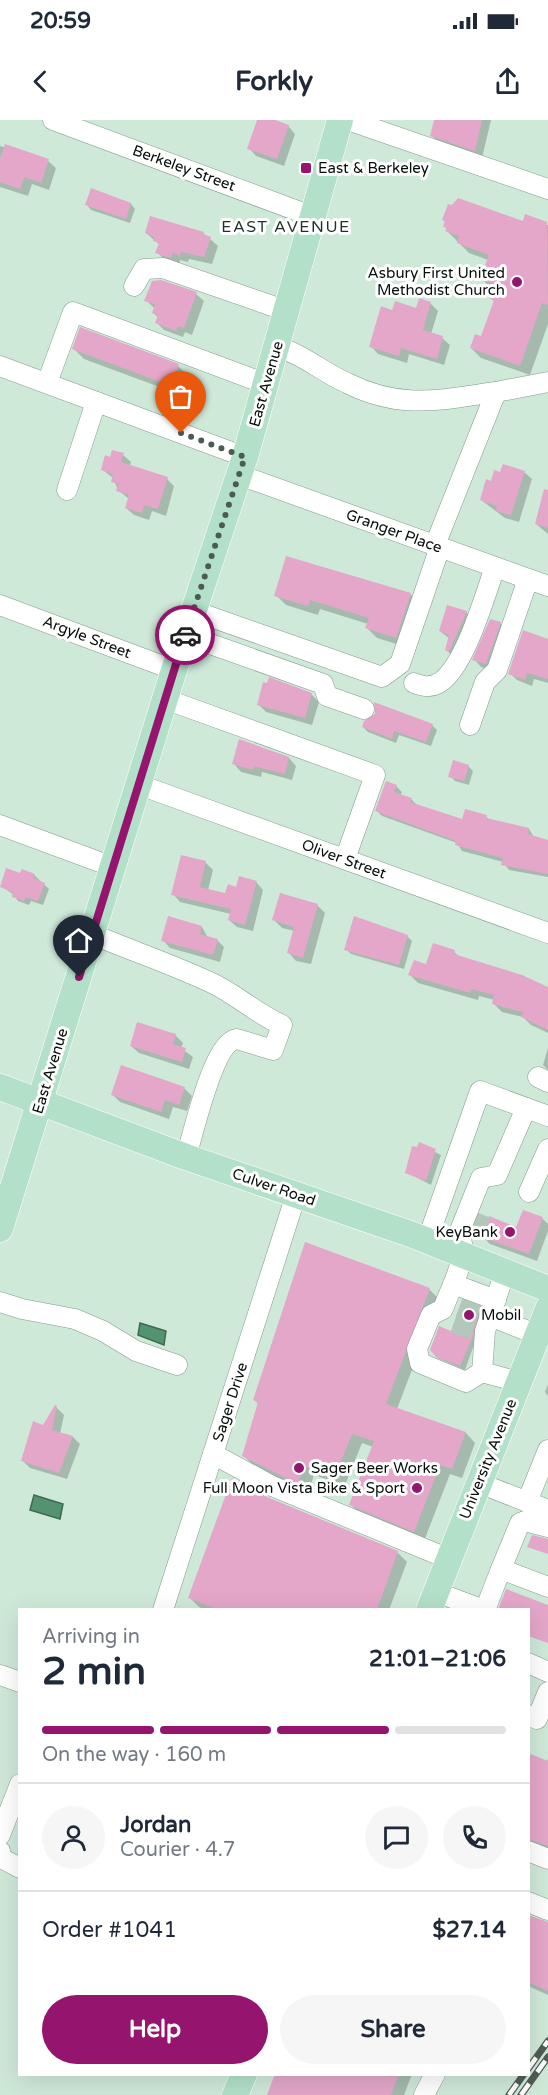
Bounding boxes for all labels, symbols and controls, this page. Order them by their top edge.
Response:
text: 20:59 [30,8,91,34]
icon: back [24,65,57,98]
text: Forkly [235,65,313,98]
icon: share [491,65,524,98]
street label: Berkeley Street [130,141,238,195]
place label: East & Berkeley [318,159,429,177]
marker: East & Berkeley [299,161,313,175]
district label: EAST AVENUE [221,217,351,237]
place label: Asbury First United Methodist Church [368,264,505,299]
marker: Asbury First United Methodist Church [510,275,524,289]
street label: East Avenue [245,339,287,429]
pin [155,371,206,433]
icon: bag [164,380,197,413]
street label: Granger Place [344,505,444,557]
courier [155,605,215,665]
street label: Argyle Street [40,612,134,662]
icon: car [169,619,202,652]
street label: Oliver Street [299,835,389,883]
pin [53,915,104,977]
icon: home [62,924,95,957]
street label: East Avenue [28,1026,72,1116]
street label: Culver Road [230,1164,318,1210]
place label: KeyBank [435,1223,498,1241]
marker: KeyBank [503,1225,517,1239]
place label: Mobil [481,1306,521,1324]
marker: Mobil [462,1308,476,1322]
street label: Sager Drive [209,1360,251,1444]
street label: University Avenue [456,1396,520,1522]
place label: Sager Beer Works [311,1459,438,1477]
marker: Sager Beer Works [292,1461,306,1475]
place label: Full Moon Vista Bike & Sport [203,1479,405,1497]
marker: Full Moon Vista Bike & Sport [410,1481,424,1495]
text: Arriving in [42,1625,140,1649]
text: 21:01–21:06 [369,1646,506,1672]
text: 2 min [42,1648,146,1695]
text: On the way · 160 m [42,1743,226,1767]
button: person [42,1806,105,1869]
button: chat [365,1806,428,1869]
button: phone [443,1806,506,1869]
text: Jordan [120,1812,191,1838]
text: Courier · 4.7 [120,1838,235,1862]
text: Order #1041 [42,1917,177,1943]
text: $27.14 [433,1917,506,1943]
button: Help [42,1995,268,2064]
button: Share [280,1995,506,2064]

